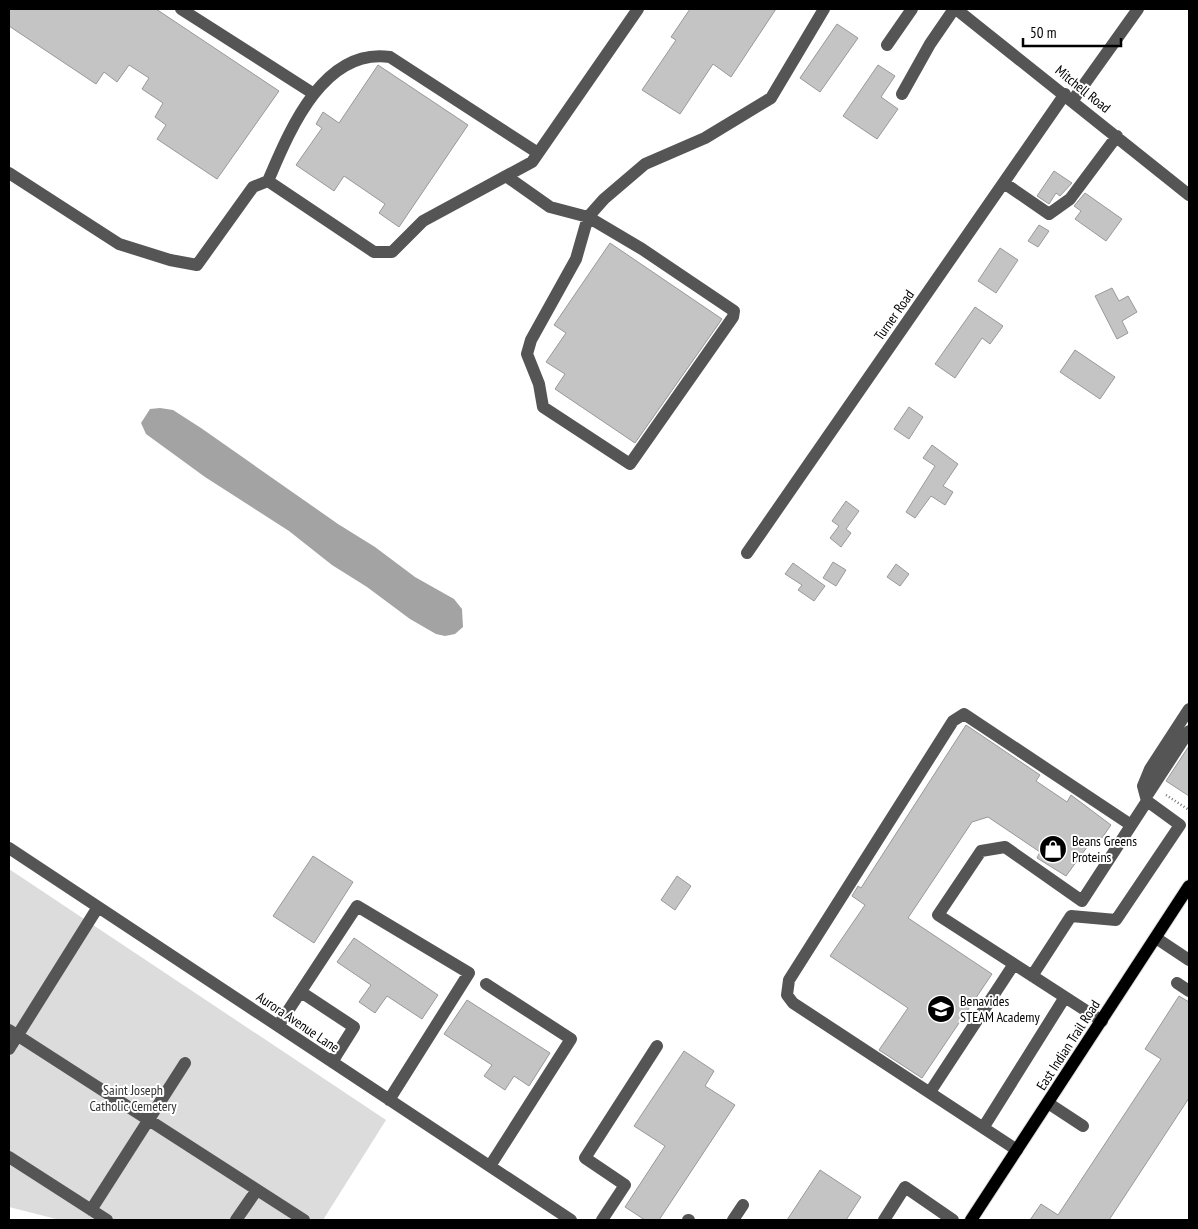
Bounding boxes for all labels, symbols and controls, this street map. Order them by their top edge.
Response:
scale bar [1023,15,1120,47]
text: 50 m [1030,23,1056,42]
street label: Mitchell Road [1052,61,1114,117]
street label: Turner Road [870,286,918,344]
place label: Beans Greens Proteins [1072,832,1137,866]
shop icon: Beans Greens Proteins [1038,834,1068,864]
street label: Aurora Avenue Lane [253,988,343,1056]
place label: Benavides STEAM Academy [960,992,1040,1026]
school or university icon: Benavides STEAM Academy [926,994,956,1024]
street label: East Indian Trail Road [1032,997,1104,1093]
park label: Saint Joseph Catholic Cemetery [89,1081,177,1115]

